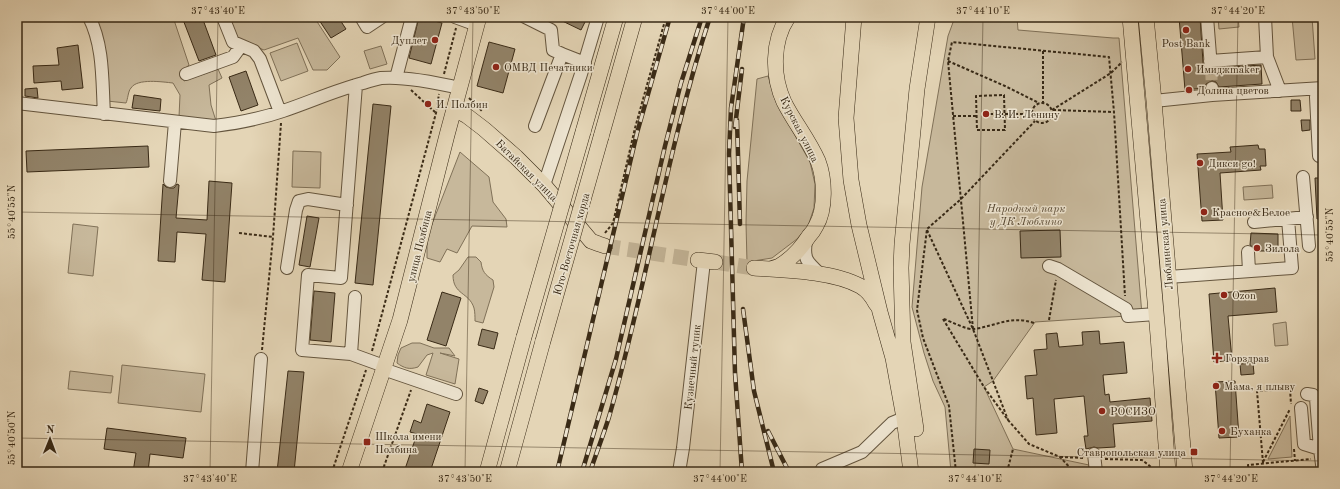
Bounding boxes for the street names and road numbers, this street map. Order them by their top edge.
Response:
street label: Курская улица [777,95,820,165]
street label: Батайская улица [493,138,559,204]
street label: Юго-Восточная хорда [553,191,593,297]
street label: Люблинская улица [1157,197,1176,290]
street label: улица Полбина [406,209,435,283]
street label: Кузнечный тупик [684,323,704,410]

